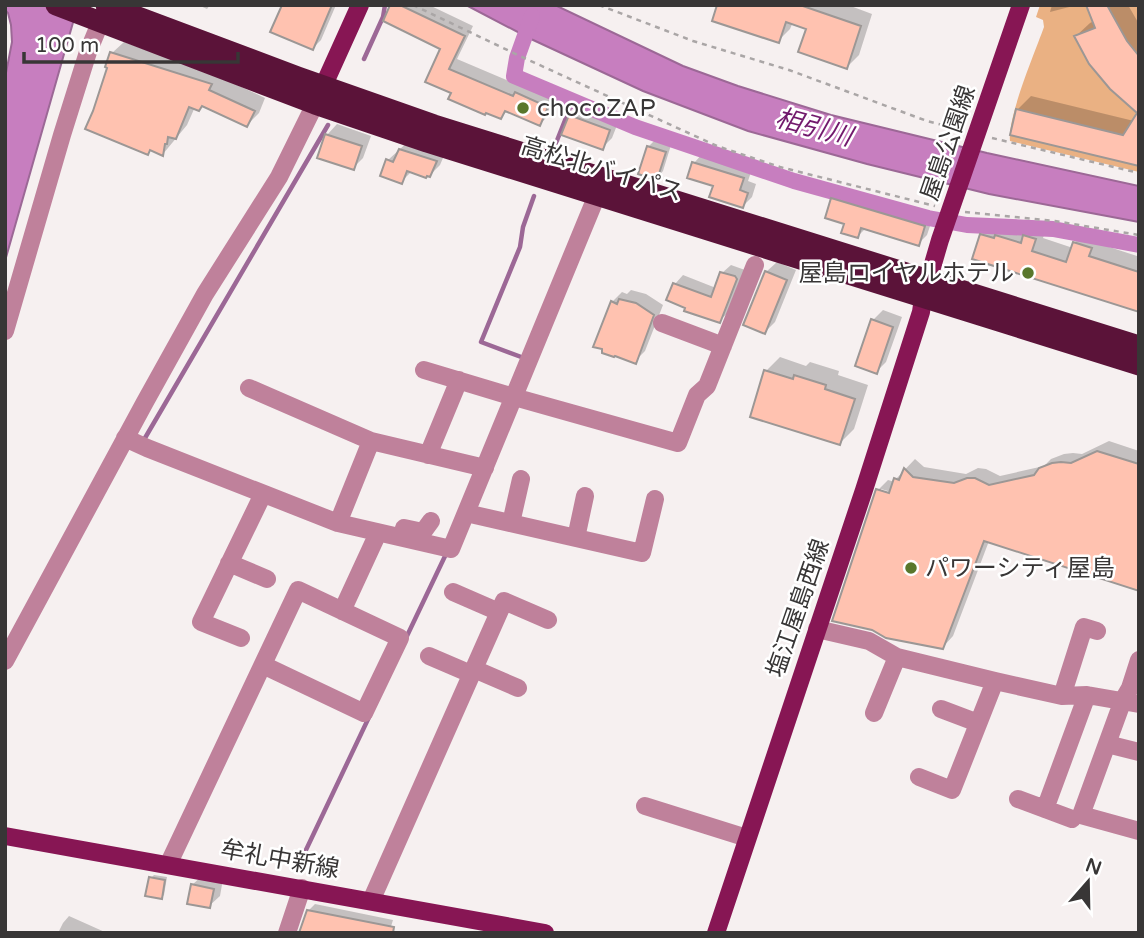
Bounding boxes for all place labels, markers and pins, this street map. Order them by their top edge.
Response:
place label: chocoZAP [537,94,656,123]
marker: chocoZAP [515,100,531,116]
place label: 屋島ロイヤルホテル [799,259,1014,288]
marker: 屋島ロイヤルホテル [1020,265,1036,281]
place label: パワーシティ屋島 [925,554,1115,583]
marker: パワーシティ屋島 [903,560,919,576]

